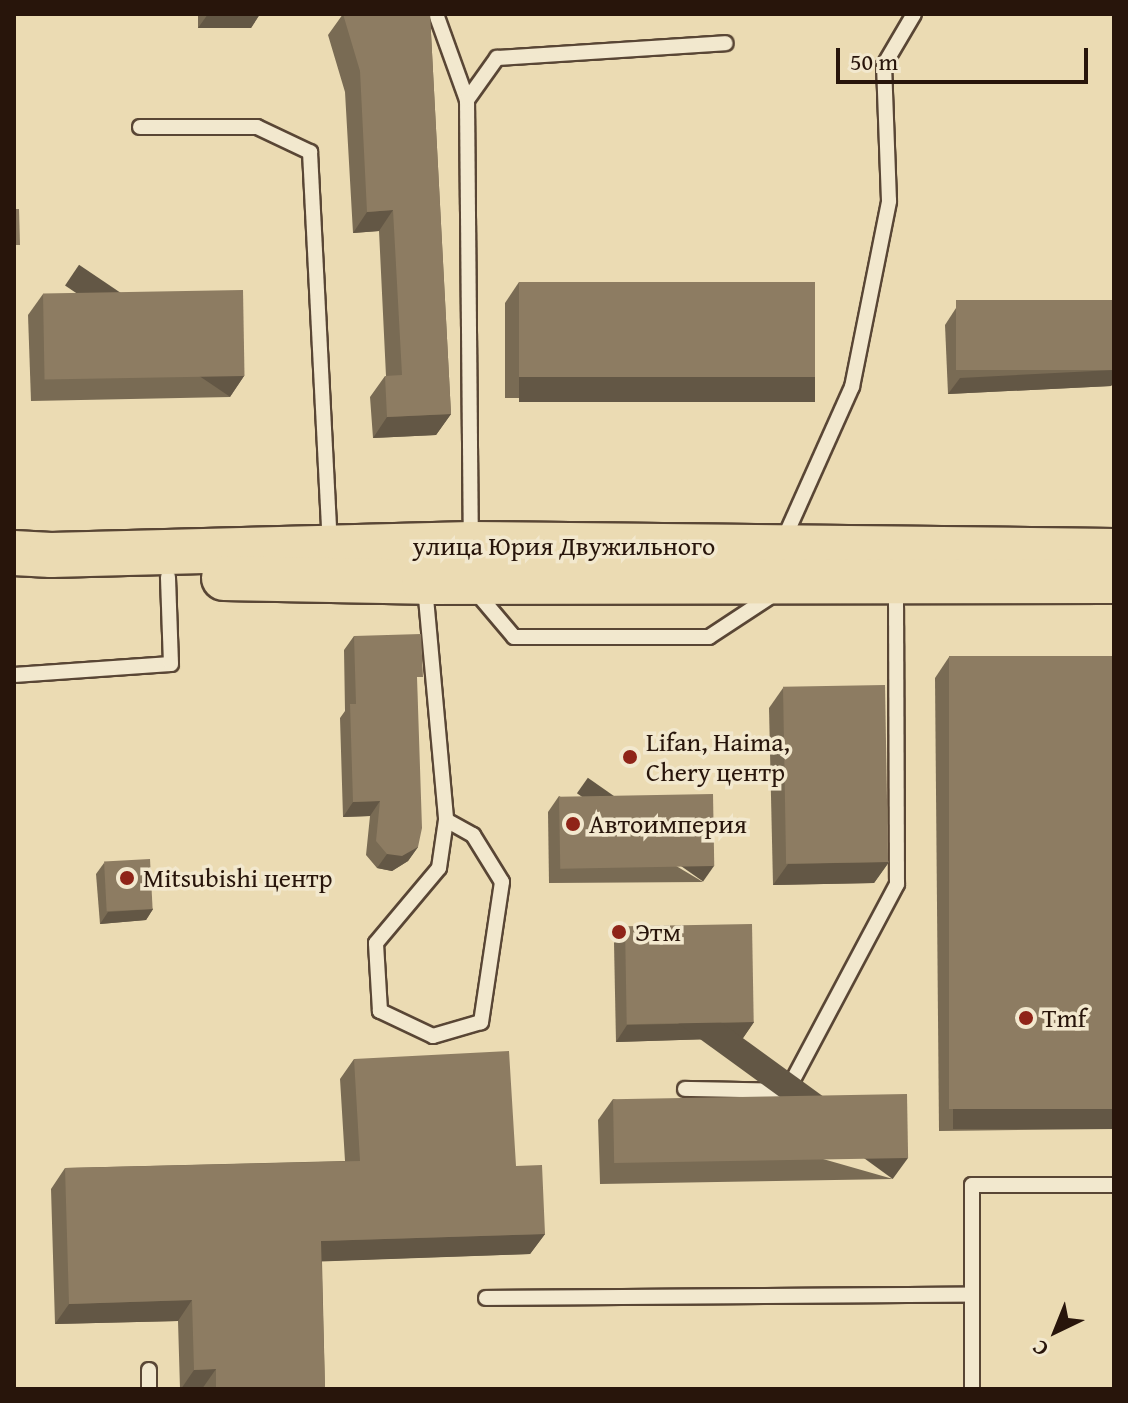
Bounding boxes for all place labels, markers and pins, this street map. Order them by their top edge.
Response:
place label: Lifan, Haima, Chery центр [646,726,790,788]
marker: Lifan, Haima, Chery центр [621,748,639,766]
place label: Автоимперия [589,808,747,840]
marker: Автоимперия [564,815,582,833]
place label: Mitsubishi центр [143,862,333,894]
marker: Mitsubishi центр [118,869,136,887]
place label: Этм [635,916,681,948]
marker: Этм [610,923,628,941]
place label: Tmf [1042,1002,1086,1034]
marker: Tmf [1017,1009,1035,1027]

